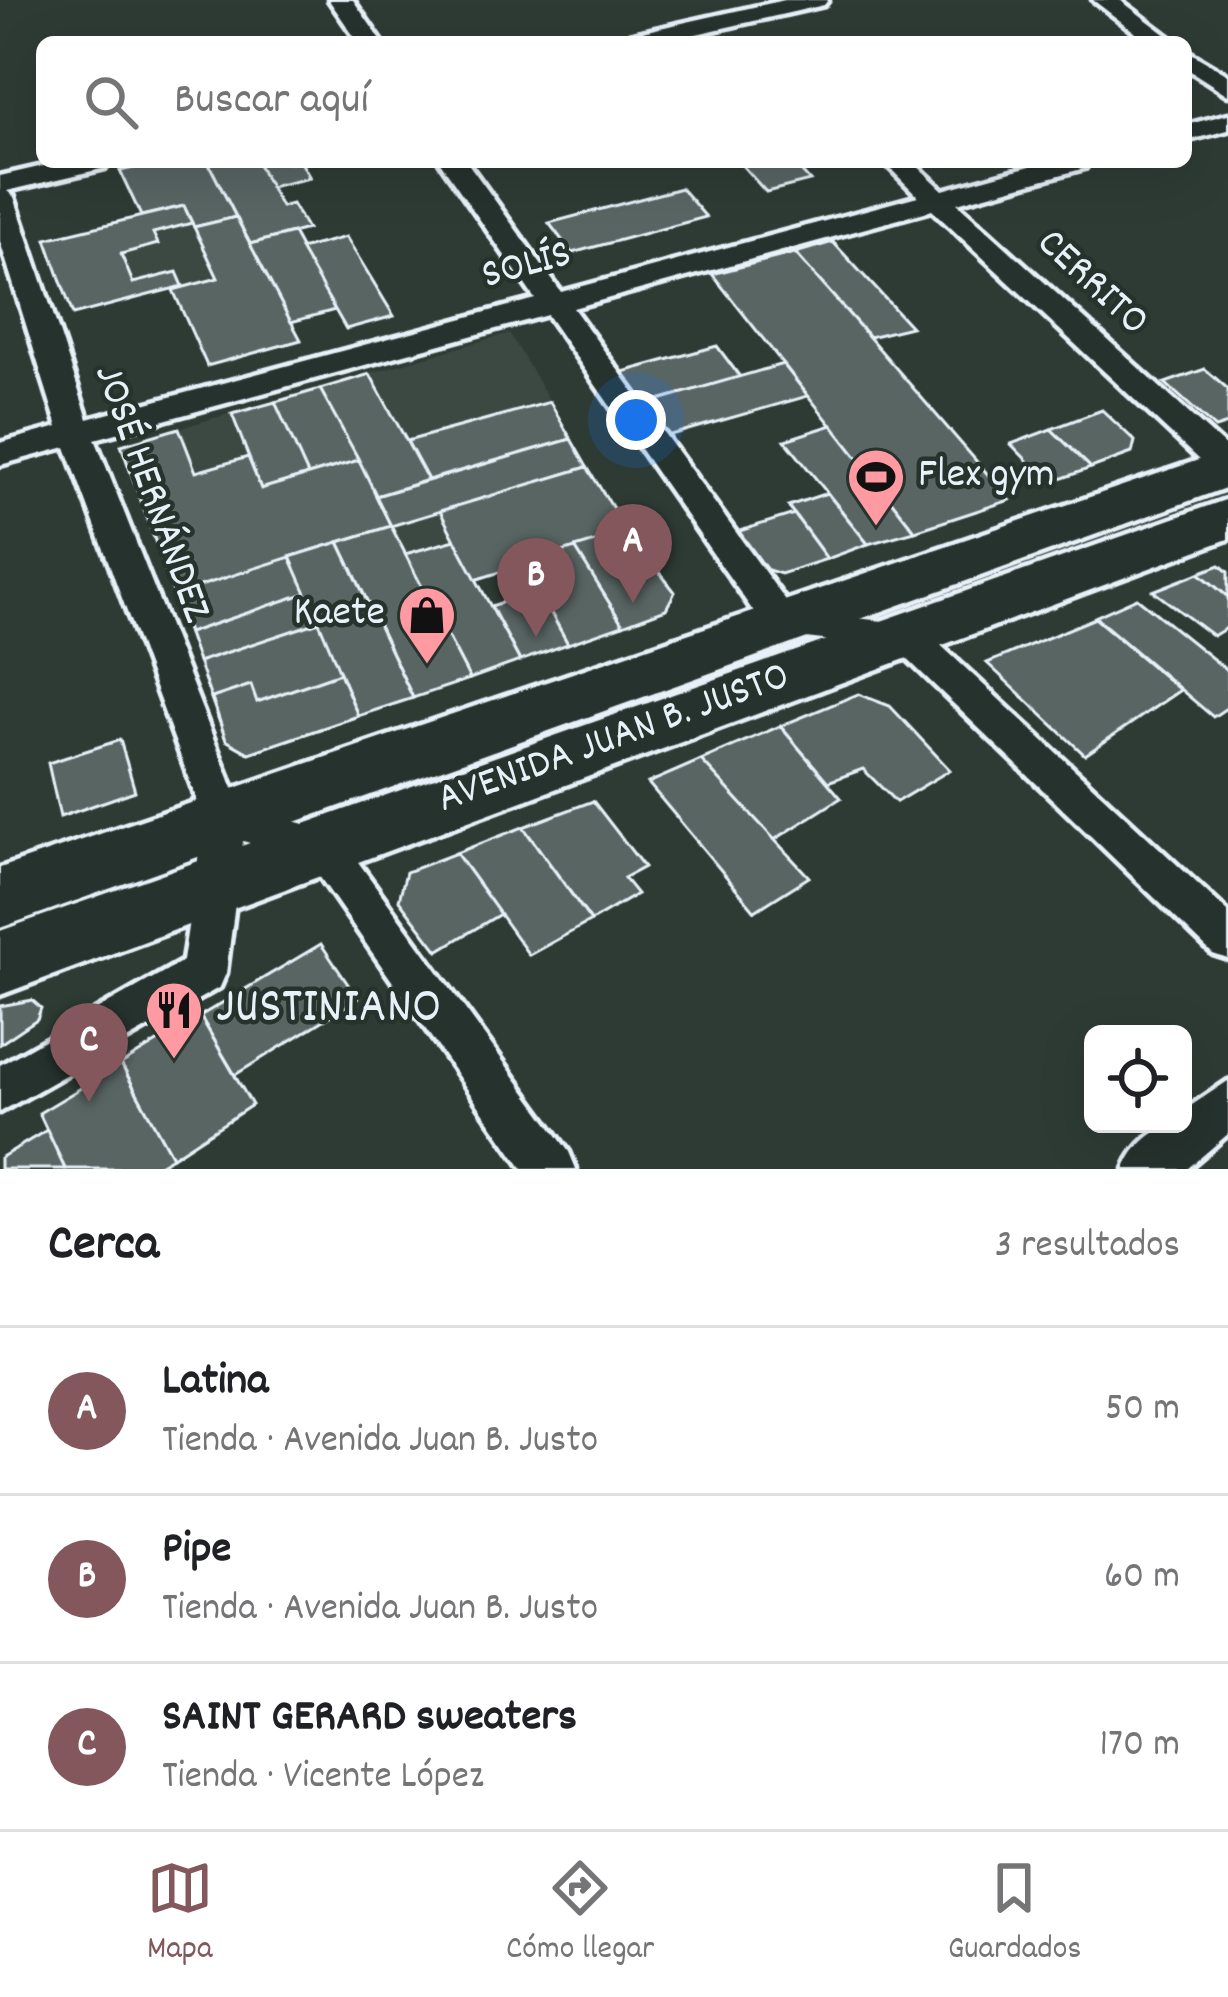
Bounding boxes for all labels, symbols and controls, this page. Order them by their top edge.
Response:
search box [36,36,1192,168]
icon: search [78,69,144,135]
text: Buscar aquí [174,70,369,134]
street label: CERRITO [1021,216,1161,352]
street label: SOLÍS [476,226,578,308]
street label: JOSÉ HERNÁNDEZ [76,357,225,632]
your location [606,390,666,450]
sports icon: Flex gym [845,446,907,528]
place label: Flex gym [918,447,1055,507]
pin: A [594,504,672,603]
pin: B [497,538,575,637]
shop icon: Kaete [396,584,458,666]
place label: Kaete [293,585,385,645]
street label: AVENIDA JUAN B. JUSTO [430,648,798,832]
place label: JUSTINIANO [216,974,441,1046]
restaurant icon: JUSTINIANO [143,979,205,1061]
pin: C [50,1003,128,1102]
map controls [1084,1025,1192,1133]
button: locate [1084,1025,1192,1133]
text: Cerca [48,1211,159,1283]
text: 3 resultados [995,1220,1180,1275]
text: Latina [162,1351,268,1415]
text: A [76,1383,98,1438]
text: 50 m [1105,1383,1180,1438]
text: Tienda · Avenida Juan B. Justo [162,1415,598,1470]
text: Pipe [162,1519,231,1583]
text: B [78,1551,96,1606]
text: 60 m [1104,1551,1180,1606]
text: Tienda · Avenida Juan B. Justo [162,1583,598,1638]
text: SAINT GERARD sweaters [162,1687,577,1751]
text: C [77,1719,97,1774]
text: 170 m [1100,1719,1180,1774]
text: Tienda · Vicente López [162,1751,484,1806]
tab: Mapa [147,1855,213,1974]
tab: Cómo llegar [506,1855,654,1974]
tab: Guardados [948,1855,1081,1974]

